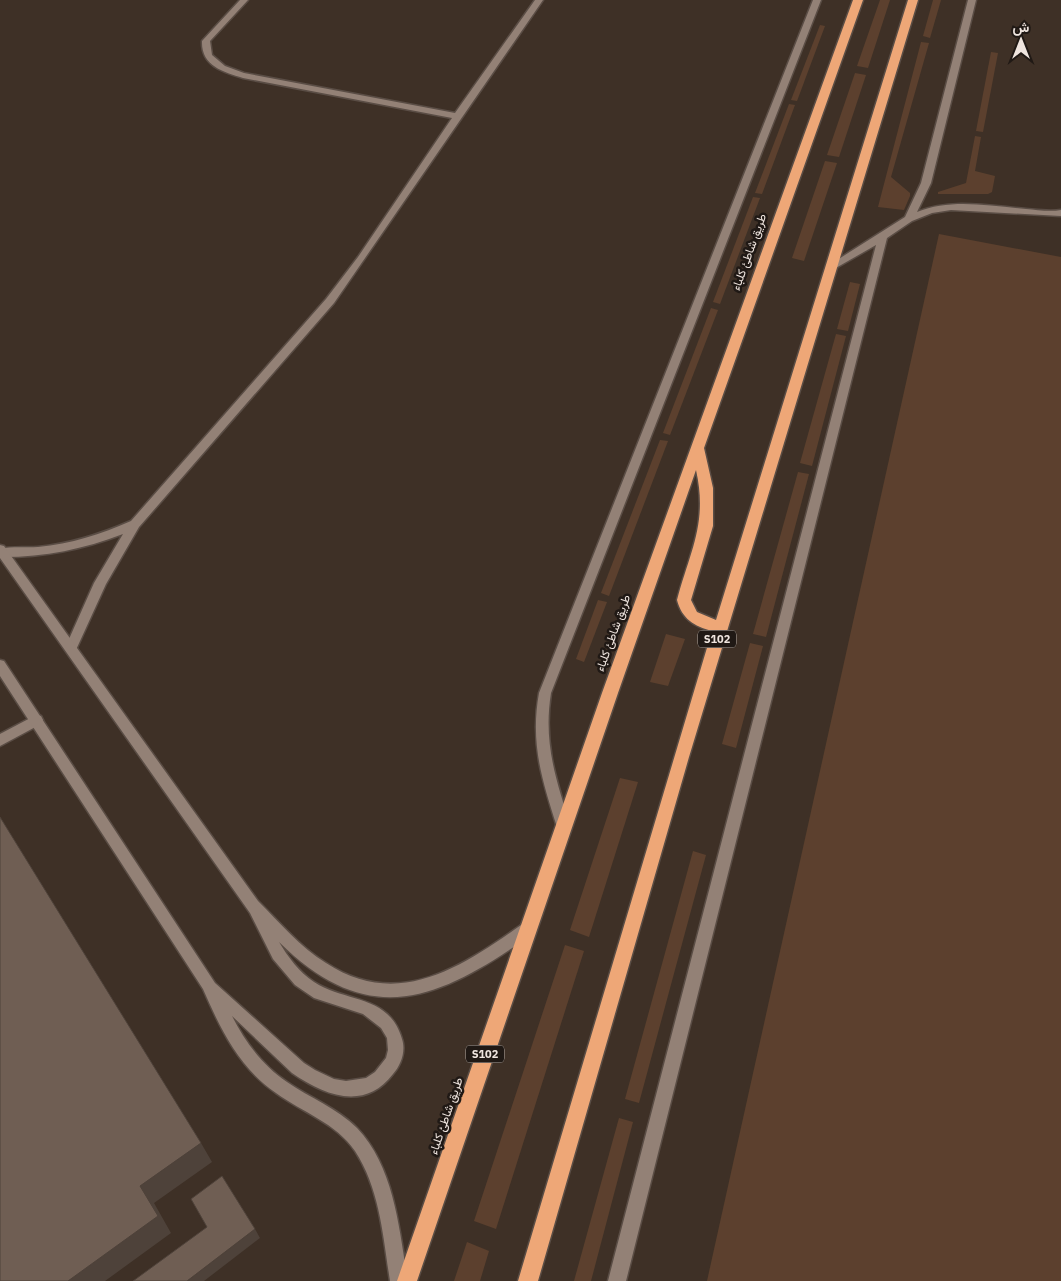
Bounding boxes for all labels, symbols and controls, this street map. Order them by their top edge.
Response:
north arrow [996,15,1046,65]
text: ش [1013,18,1030,36]
street label: طريق شاطئ كلباء [728,211,770,293]
street label: طريق شاطئ كلباء [592,592,634,674]
road number: S102 [698,630,736,648]
road number: S102 [466,1046,504,1062]
street label: طريق شاطئ كلباء [425,1075,467,1157]

